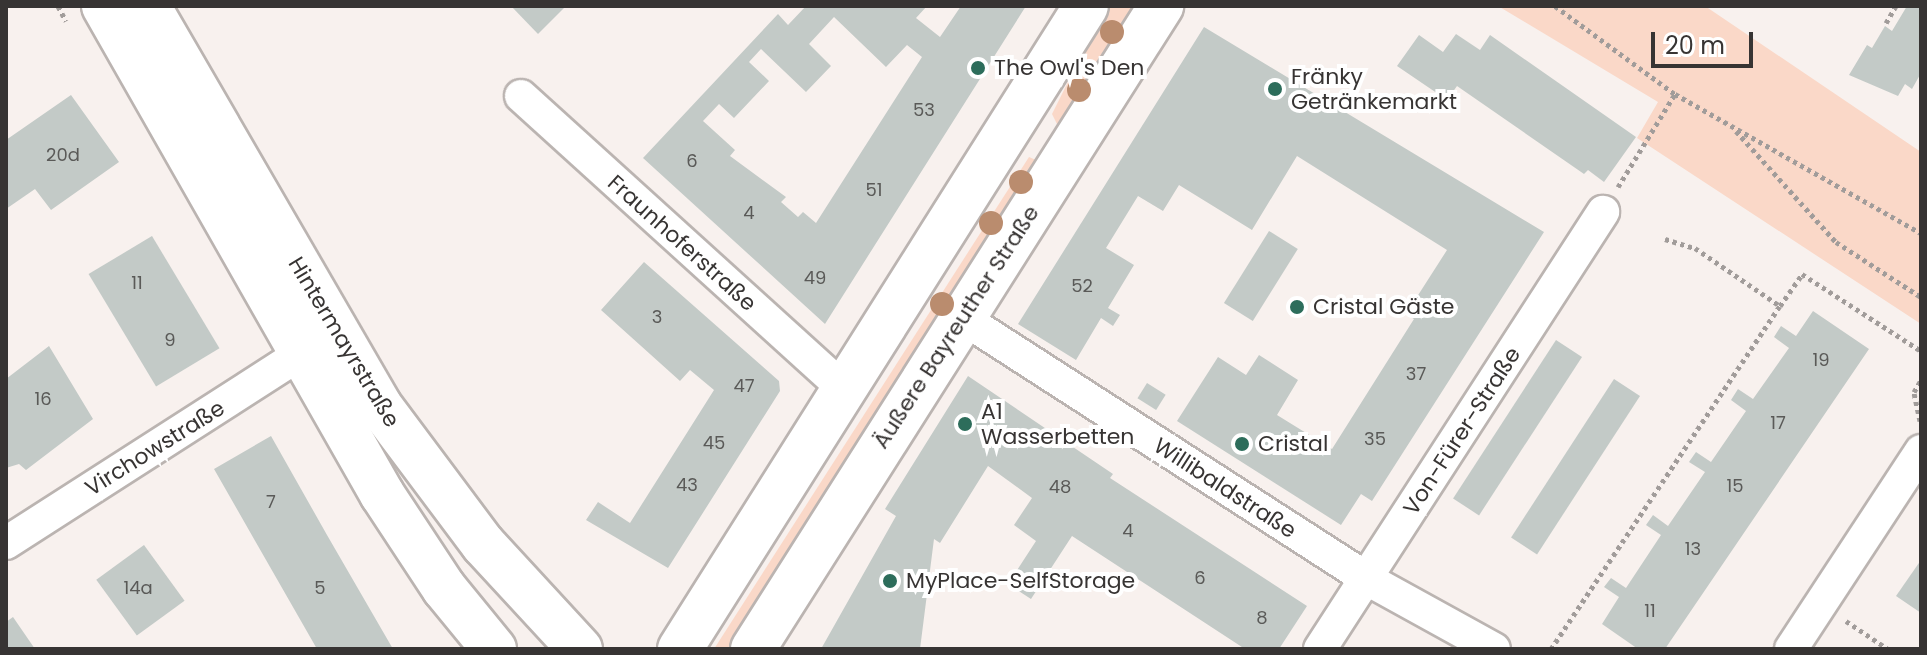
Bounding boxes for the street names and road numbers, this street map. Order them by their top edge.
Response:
street label: Fraunhoferstraße [602,169,762,317]
street label: Äußere Bayreuther Straße [867,201,1045,453]
street label: Hintermayrstraße [283,252,405,432]
street label: Von-Fürer-Straße [1398,342,1526,520]
street label: Virchowstraße [80,395,230,501]
street label: Willibaldstraße [1149,432,1301,544]

